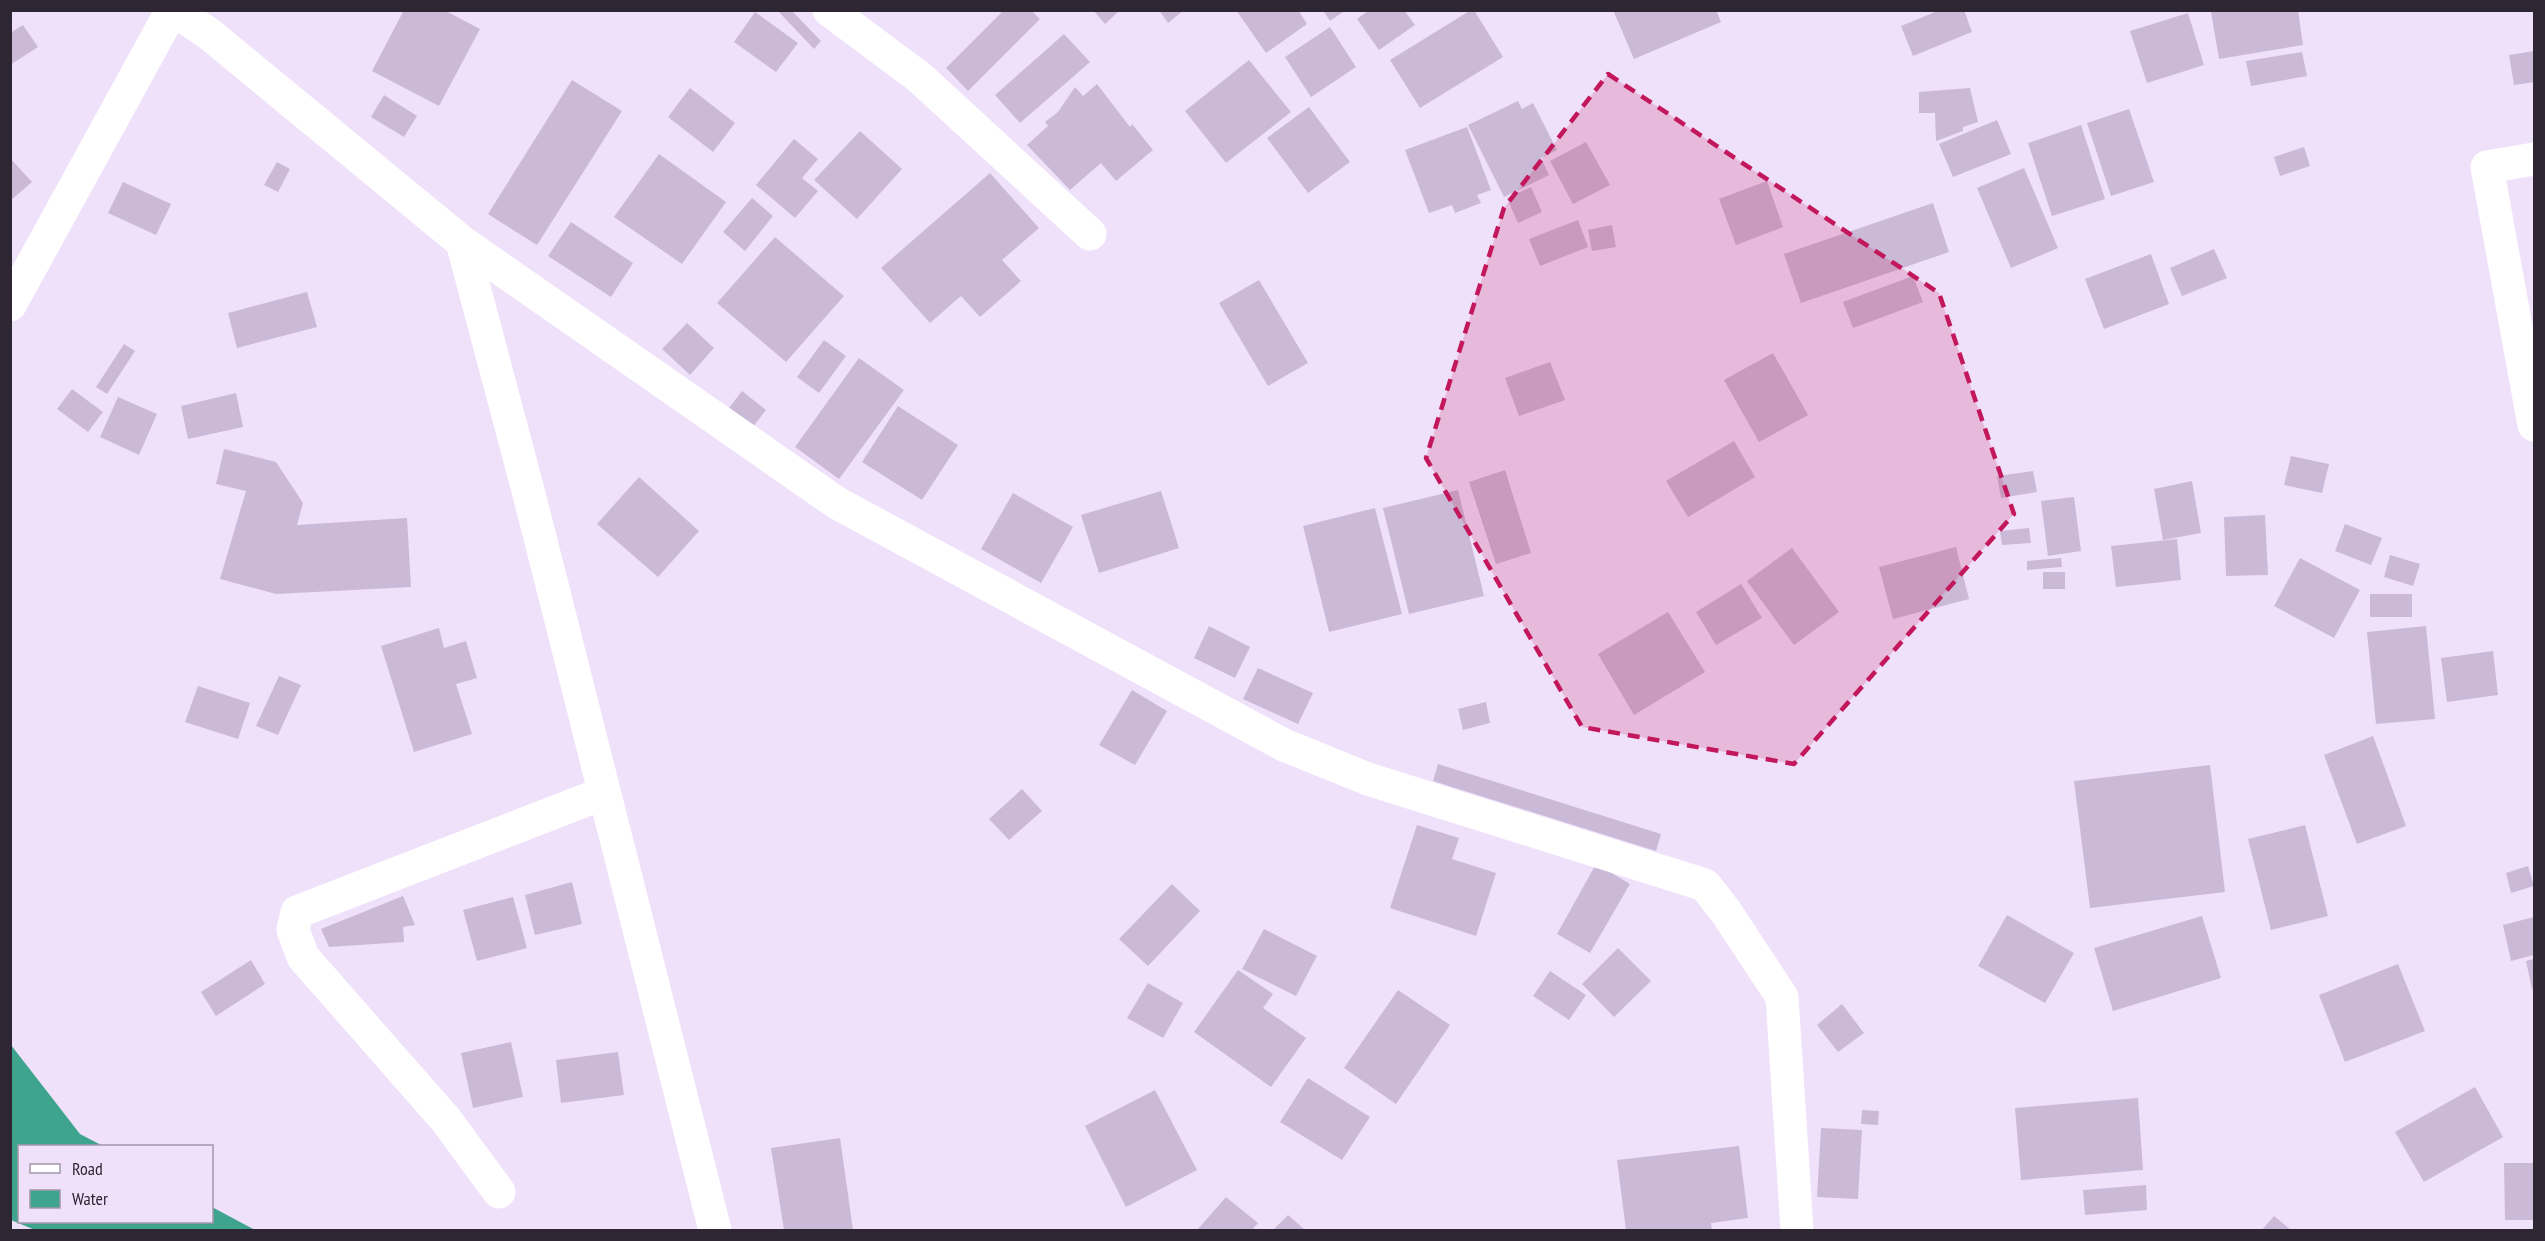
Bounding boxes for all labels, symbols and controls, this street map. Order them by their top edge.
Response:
legend [18,1145,213,1223]
text: Road [72,1157,103,1180]
text: Water [72,1187,108,1210]

